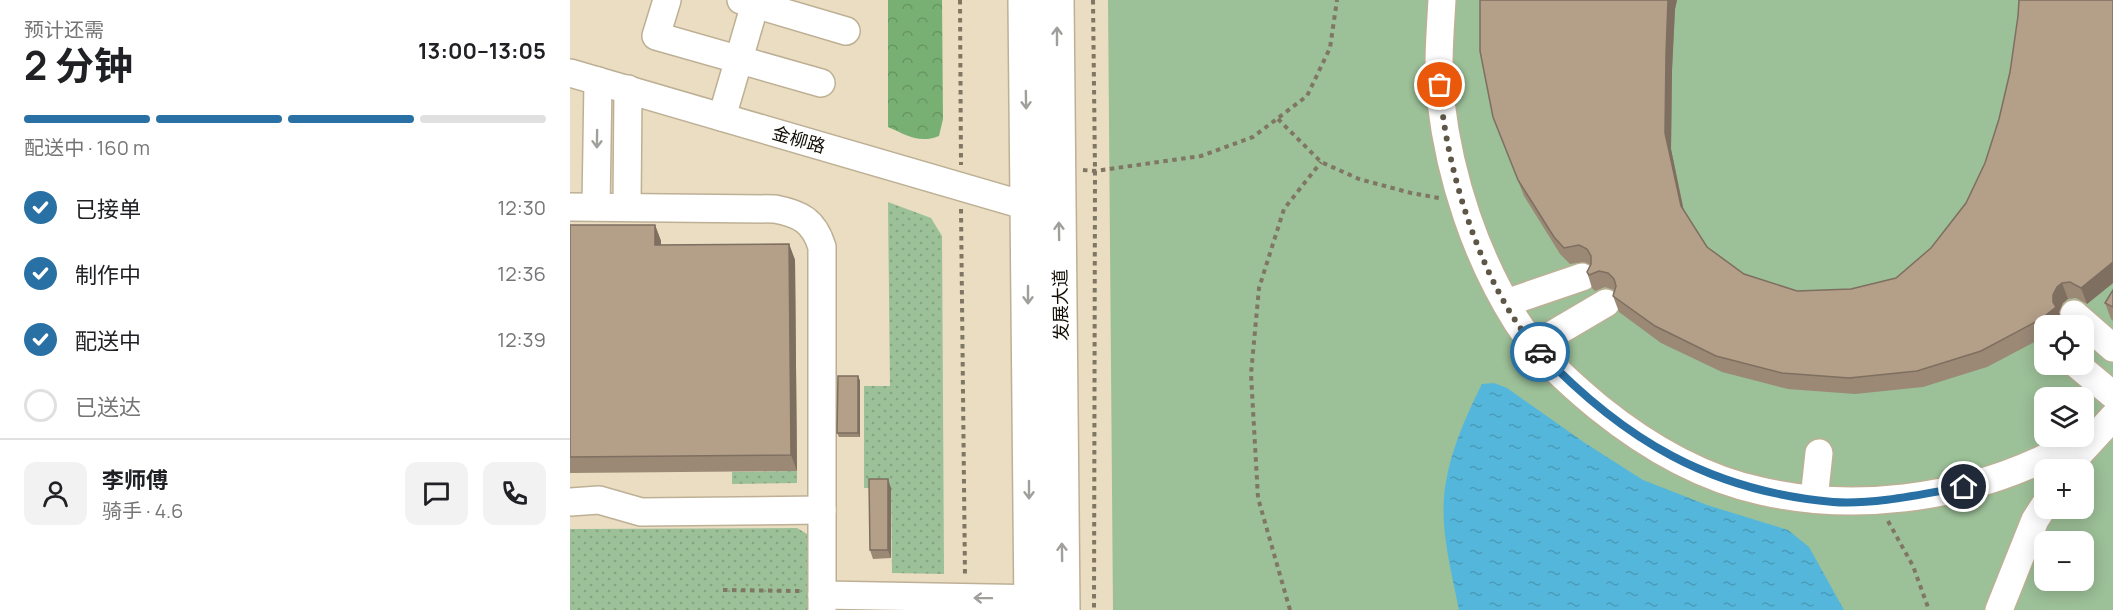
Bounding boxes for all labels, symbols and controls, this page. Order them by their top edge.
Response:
text: 预计还需 [24,16,104,43]
one-way arrow [1051,26,1063,46]
text: 13:00–13:05 [418,36,546,66]
text: 2 分钟 [24,38,133,92]
pin [1414,59,1465,110]
icon: bag [1423,68,1456,101]
one-way arrow [1020,90,1032,110]
street label: 金柳路 [770,120,828,158]
one-way arrow [592,129,603,149]
text: 配送中 · 160 m [24,134,150,161]
icon: check [24,191,57,224]
text: 已接单 [75,194,141,224]
text: 12:30 [498,194,546,221]
one-way arrow [1053,221,1065,241]
icon: check [24,257,57,290]
text: 制作中 [75,260,141,290]
text: 12:36 [497,260,546,287]
street label: 发展大道 [1047,269,1073,341]
one-way arrow [1022,285,1034,305]
map controls [2034,315,2094,591]
button: locate [2034,315,2094,375]
courier [1510,322,1570,382]
icon: check [24,323,57,356]
text: 配送中 [75,326,141,356]
text: 12:39 [497,326,546,353]
icon: car [1524,336,1557,369]
button: layers [2034,387,2094,447]
text: 已送达 [75,392,141,422]
button: + [2034,459,2094,519]
pin [1938,461,1989,512]
button: person [24,462,87,525]
button: chat [405,462,468,525]
button: phone [483,462,546,525]
text: 李师傅 [102,465,168,495]
icon: home [1947,470,1980,503]
one-way arrow [1023,480,1035,500]
text: 骑手 · 4.6 [102,497,183,524]
button: − [2034,531,2094,591]
one-way arrow [1056,542,1068,562]
one-way arrow [974,592,994,604]

